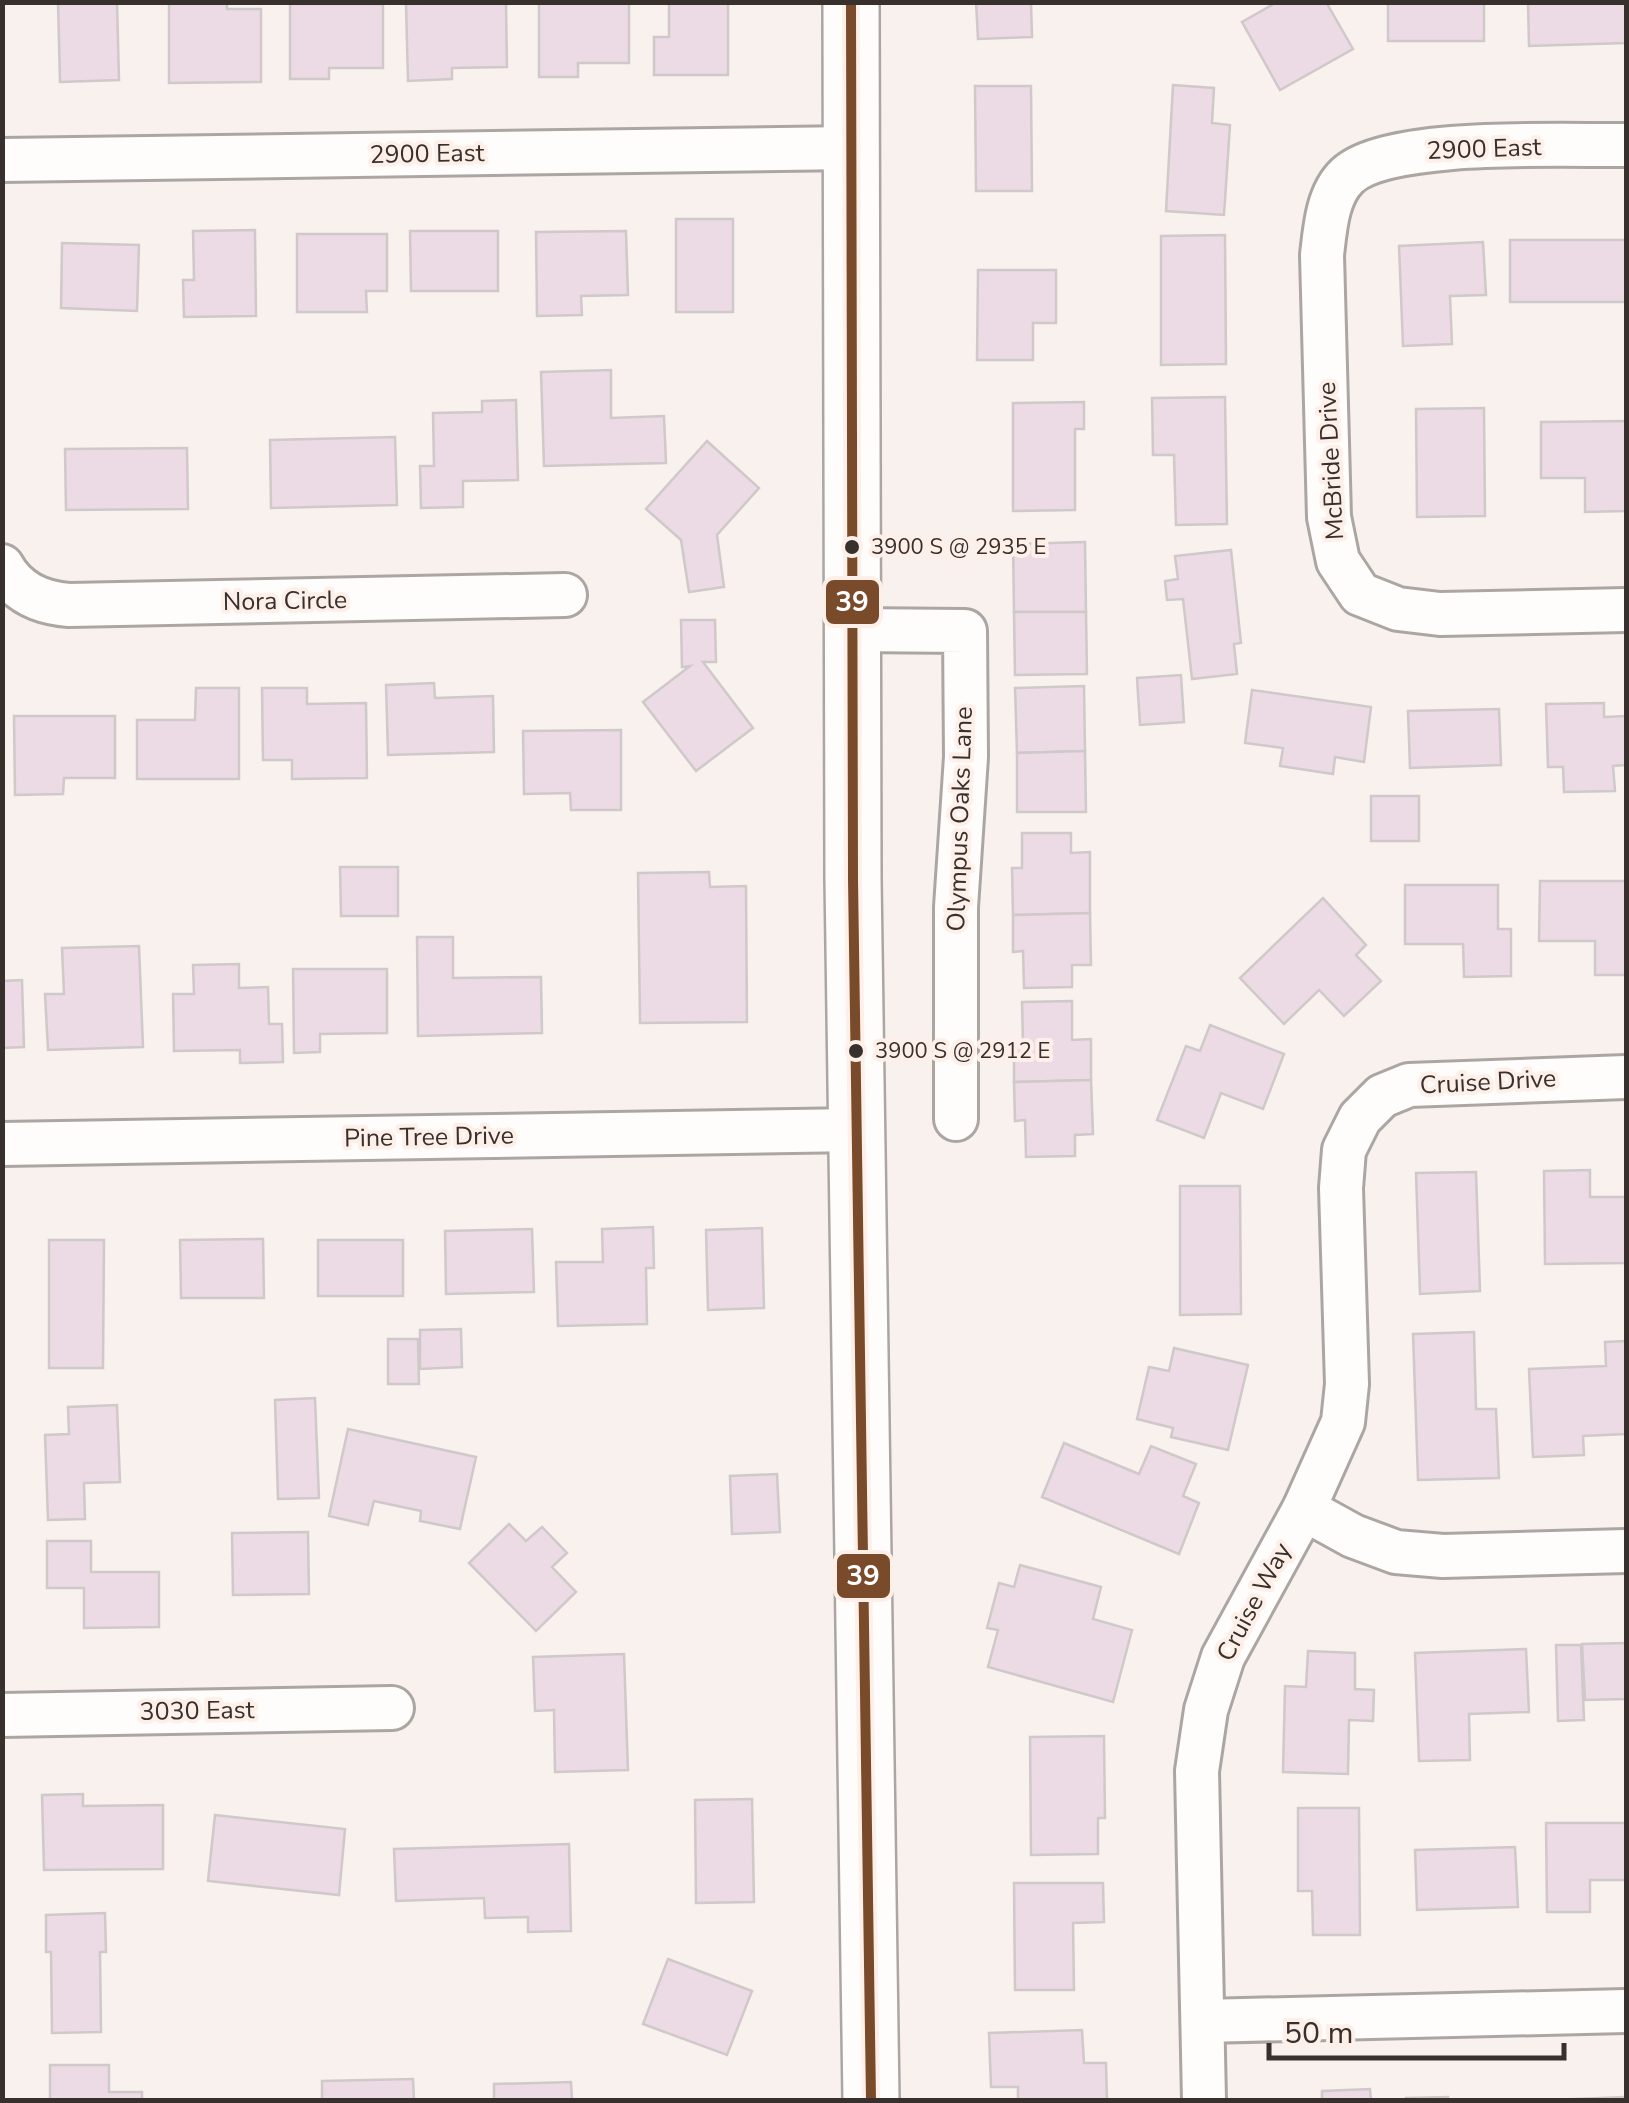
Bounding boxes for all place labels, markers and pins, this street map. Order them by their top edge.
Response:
place label: 3900 S @ 2935 E [871,532,1046,562]
marker: 3900 S @ 2935 E [842,537,862,557]
place label: 3900 S @ 2912 E [875,1036,1050,1066]
marker: 3900 S @ 2912 E [846,1041,866,1061]

